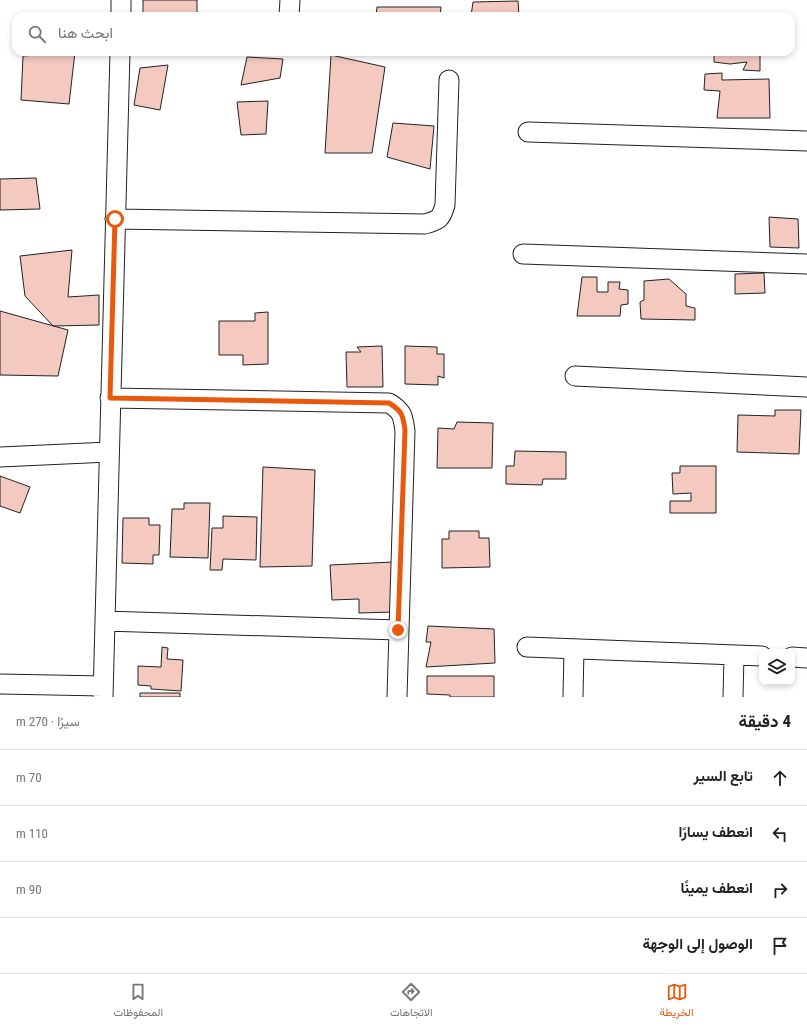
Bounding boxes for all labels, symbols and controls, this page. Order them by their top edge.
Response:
search box [12,12,795,56]
icon: search [26,23,48,45]
text: ابحث هنا [58,24,113,42]
route start [106,210,124,228]
route end [389,621,407,639]
map controls [759,649,795,685]
button: layers [759,649,795,685]
text: 4 دقيقة [738,711,791,731]
text: سيرًا · 270 m [16,714,80,729]
text: تابع السير [694,767,753,785]
icon: ahead [769,767,791,789]
text: 70 m [16,770,42,785]
text: انعطف يسارًا [679,823,753,841]
icon: left [769,823,791,845]
text: 110 m [16,826,48,841]
text: انعطف يمينًا [680,879,753,897]
icon: right [769,879,791,901]
text: 90 m [16,882,42,897]
text: الوصول إلى الوجهة [642,935,753,953]
icon: arrive [769,935,791,957]
tab: المحفوظات [113,981,163,1022]
tab: الاتجاهات [390,981,433,1022]
tab: الخريطة [660,981,694,1022]

